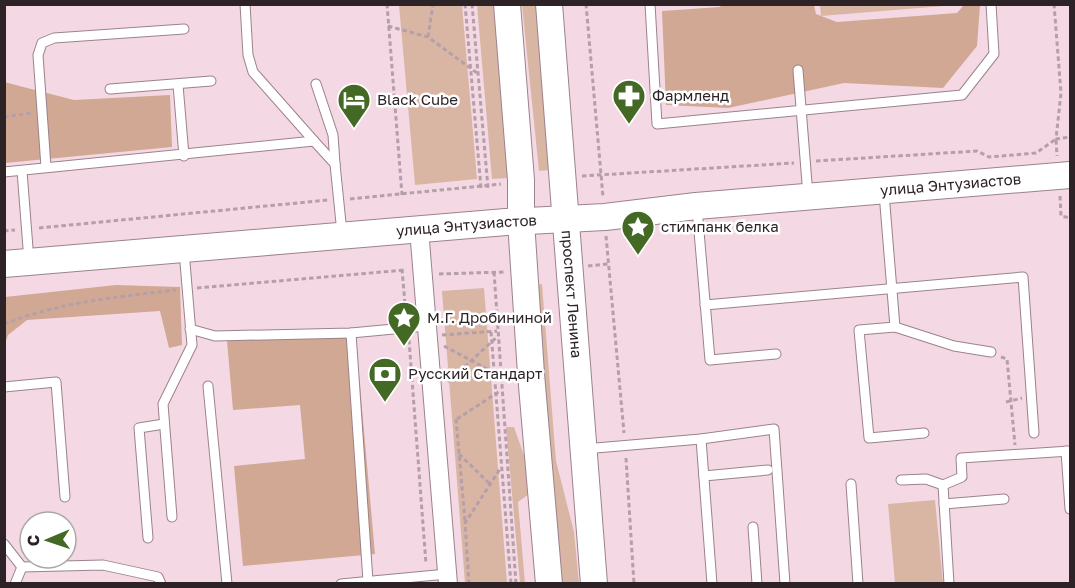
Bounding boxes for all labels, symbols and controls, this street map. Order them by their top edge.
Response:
pharmacy icon: Фармленд [611,78,647,125]
hotel icon: Black Cube [336,82,372,129]
place label: Фармленд [652,86,729,104]
place label: Black Cube [377,90,458,108]
street label: улица Энтузиастов [879,169,1022,199]
place icon: стимпанк белка [620,209,656,256]
street label: улица Энтузиастов [395,210,537,239]
place label: стимпанк белка [661,217,779,235]
street label: проспект Ленина [559,229,586,359]
place icon: М.Г. Дробининой [386,300,422,347]
place label: М.Г. Дробининой [427,308,552,326]
bank icon: Русский Стандарт [367,356,403,403]
place label: Русский Стандарт [408,364,543,382]
north arrow [18,510,78,570]
text: С [23,534,43,547]

